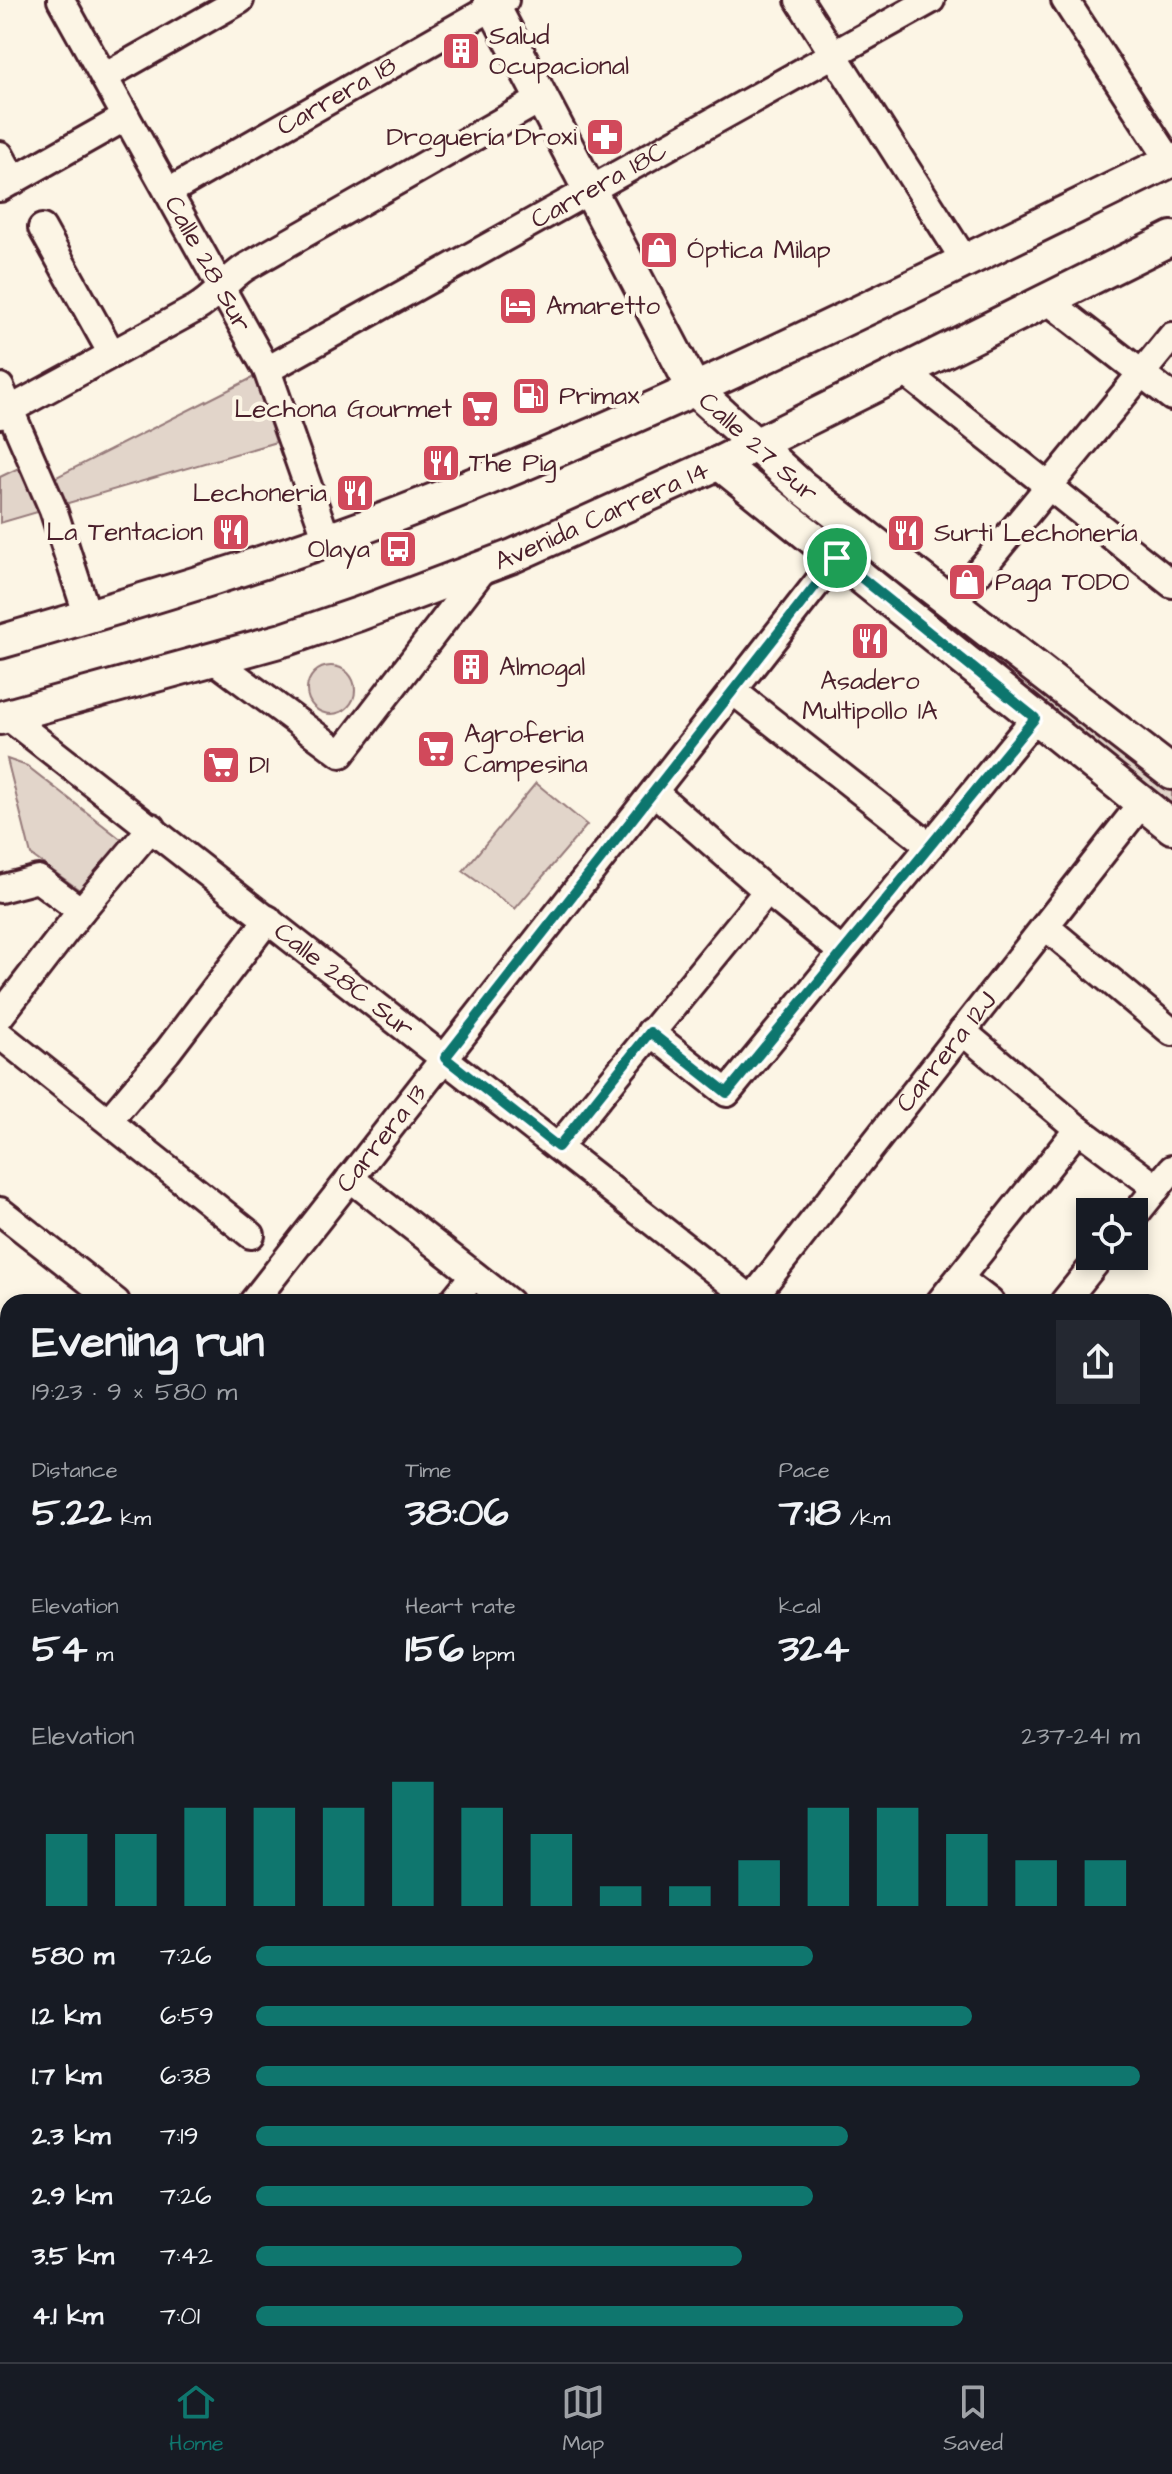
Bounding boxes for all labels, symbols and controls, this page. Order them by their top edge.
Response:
place label: Salud Ocupacional [489,18,629,84]
building icon: Salud Ocupacional [440,30,482,72]
street label: Carrera 18 [270,47,403,144]
pharmacy icon: Droguería Droxi [584,116,626,158]
place label: Droguería Droxi [387,119,577,157]
street label: Carrera 18C [524,133,674,238]
street label: Calle 28 Sur [156,189,260,338]
shop icon: Óptica Milap [638,229,680,271]
place label: Óptica Milap [687,232,831,268]
hotel icon: Amaretto [497,285,539,327]
place label: Amaretto [546,288,661,324]
fuel station icon: Primax [510,375,552,417]
place label: Primax [559,378,640,414]
street label: Calle 27 Sur [691,384,826,511]
supermarket icon: Lechona Gourmet [459,388,501,430]
place label: Lechona Gourmet [234,391,452,427]
restaurant icon: The Pig [420,442,462,484]
place label: The Pig [469,445,556,483]
street label: Avenida Carrera 14 [490,452,715,579]
restaurant icon: Lechoneria [334,472,376,514]
place label: Lechoneria [192,475,327,511]
restaurant icon: La Tentacion [210,511,252,553]
restaurant icon: Surti Lechonería [885,512,927,554]
place label: La Tentacion [46,514,203,550]
place label: Surti Lechonería [934,515,1138,551]
pin [803,524,871,592]
bus stop icon: Olaya [377,528,419,570]
place label: Olaya [308,531,370,569]
icon: arrive [815,536,859,580]
shop icon: Paga TODO [946,561,988,603]
place label: Paga TODO [995,564,1130,602]
restaurant icon: Asadero Multipollo 1A [849,620,891,662]
building icon: Almogal [450,646,492,688]
place label: Almogal [499,649,585,687]
place label: Asadero Multipollo 1A [802,663,938,729]
place label: Agroferia Campesina [464,716,588,782]
supermarket icon: Agroferia Campesina [415,728,457,770]
supermarket icon: D1 [200,744,242,786]
place label: D1 [249,747,269,783]
street label: Calle 28C Sur [266,914,422,1046]
street label: Carrera 12J [887,984,1005,1120]
street label: Carrera 13 [327,1077,435,1200]
map controls [1076,1198,1148,1270]
button: locate [1076,1198,1148,1270]
text: Evening run [32,1313,264,1374]
button: share [1056,1320,1140,1404]
text: 19:23 · 9 × 580 m [32,1374,237,1410]
text: Distance [32,1455,118,1486]
text: Time [405,1455,451,1486]
text: Pace [779,1455,830,1486]
text: 5.22 [32,1486,112,1541]
text: 38:06 [405,1486,509,1541]
text: 7:18 [779,1486,841,1541]
text: km [112,1503,151,1534]
text: /km [841,1503,890,1534]
text: Elevation [32,1591,119,1622]
text: Heart rate [405,1591,516,1622]
text: kcal [779,1591,821,1622]
text: 54 [32,1622,88,1677]
text: 156 [405,1622,464,1677]
text: 324 [779,1622,849,1677]
text: m [88,1639,113,1670]
text: bpm [464,1639,514,1670]
text: Elevation [32,1718,134,1754]
text: 237–241 m [1021,1718,1140,1754]
text: 580 m [32,1938,114,1974]
text: 7:26 [160,1938,212,1974]
text: 1.2 km [32,1998,100,2034]
text: 6:59 [160,1998,214,2034]
text: 1.7 km [32,2058,102,2094]
text: 6:38 [160,2058,211,2094]
text: 2.3 km [32,2118,110,2154]
text: 7:19 [160,2118,198,2154]
text: 2.9 km [32,2178,112,2214]
text: 7:26 [160,2178,212,2214]
text: 3.5 km [32,2238,114,2274]
text: 7:42 [160,2238,213,2274]
text: 4.1 km [32,2298,103,2334]
text: 7:01 [160,2298,200,2334]
tab: Home [169,2380,224,2459]
tab: Map [561,2380,605,2459]
tab: Saved [943,2380,1003,2459]

